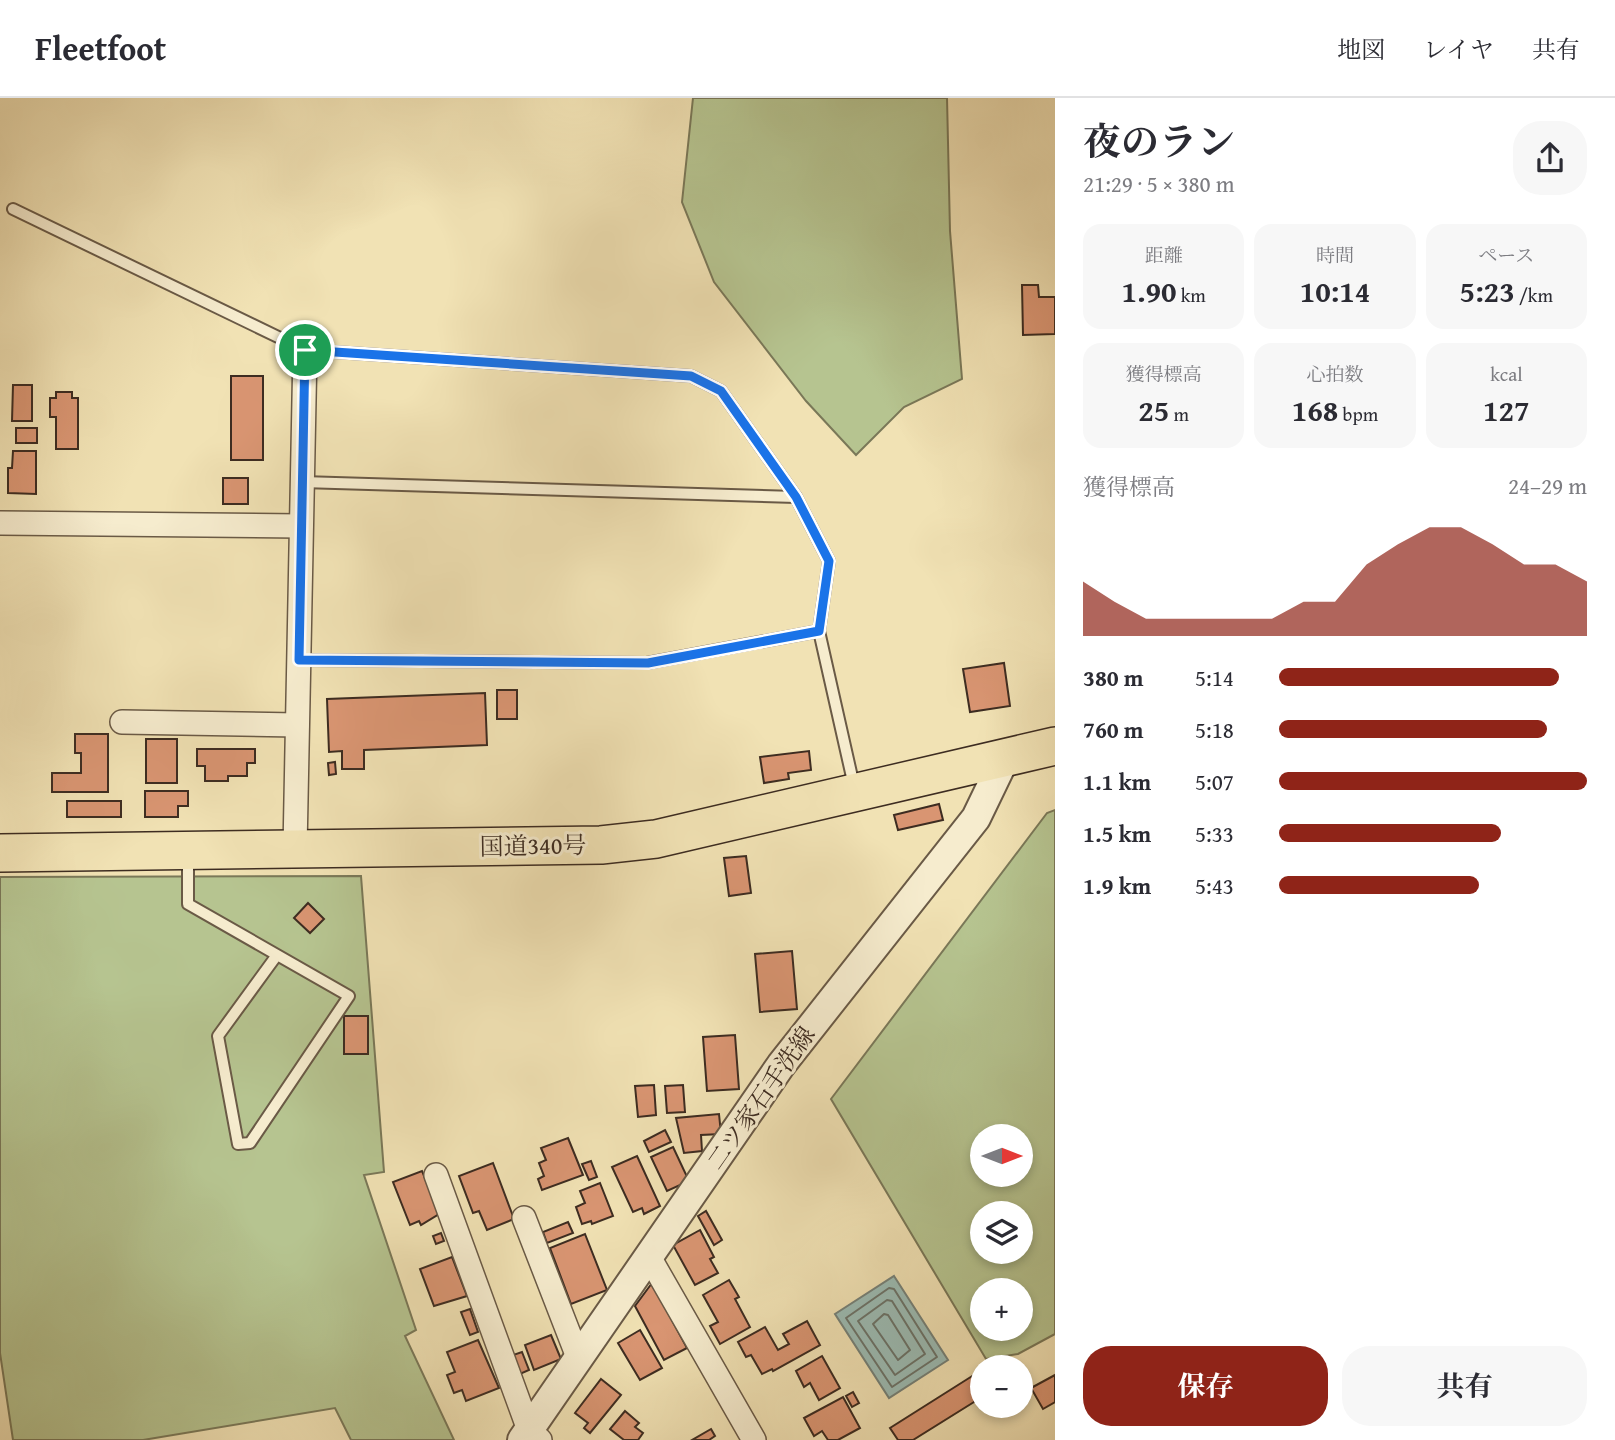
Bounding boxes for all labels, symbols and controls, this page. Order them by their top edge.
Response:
text: Fleetfoot [35,24,166,72]
text: 地図 [1337,32,1385,67]
text: レイヤ [1423,32,1494,67]
text: 共有 [1532,32,1580,67]
text: 夜のラン [1083,113,1235,169]
button: share [1513,121,1587,195]
text: 21:29 · 5 × 380 m [1083,167,1235,200]
text: 距離 [1145,241,1183,269]
text: 時間 [1316,241,1354,269]
text: ペース [1478,241,1534,269]
text: 1.90 [1121,269,1177,313]
text: 10:14 [1300,269,1370,313]
text: 5:23 [1460,269,1515,313]
text: km [1177,281,1206,309]
text: /km [1515,281,1553,309]
pin [275,320,335,380]
icon: arrive [286,331,324,369]
text: 獲得標高 [1126,360,1202,388]
text: 心拍数 [1306,360,1364,388]
text: kcal [1490,360,1523,388]
text: 25 [1138,388,1169,432]
text: 168 [1292,388,1338,432]
text: 127 [1483,388,1530,432]
text: m [1169,400,1189,428]
text: bpm [1338,400,1378,428]
text: 24–29 m [1508,469,1587,502]
text: 獲得標高 [1083,470,1175,503]
text: 380 m [1083,661,1144,694]
text: 5:14 [1195,661,1234,694]
text: 760 m [1083,713,1144,746]
text: 5:18 [1195,713,1234,746]
text: 1.1 km [1083,765,1151,798]
text: 5:07 [1195,765,1234,798]
text: 1.5 km [1083,817,1151,850]
text: 5:33 [1195,817,1234,850]
street label: 国道340号 [479,827,587,864]
text: 1.9 km [1083,869,1151,902]
text: 5:43 [1195,869,1234,902]
street label: 二ツ家石手洗線 [698,1019,823,1177]
north arrow [970,1124,1032,1186]
map controls [970,1124,1033,1418]
button: layers [970,1201,1033,1264]
button: + [970,1278,1033,1341]
button: 保存 [1083,1346,1328,1426]
button: 共有 [1342,1346,1587,1426]
button: − [970,1355,1033,1418]

